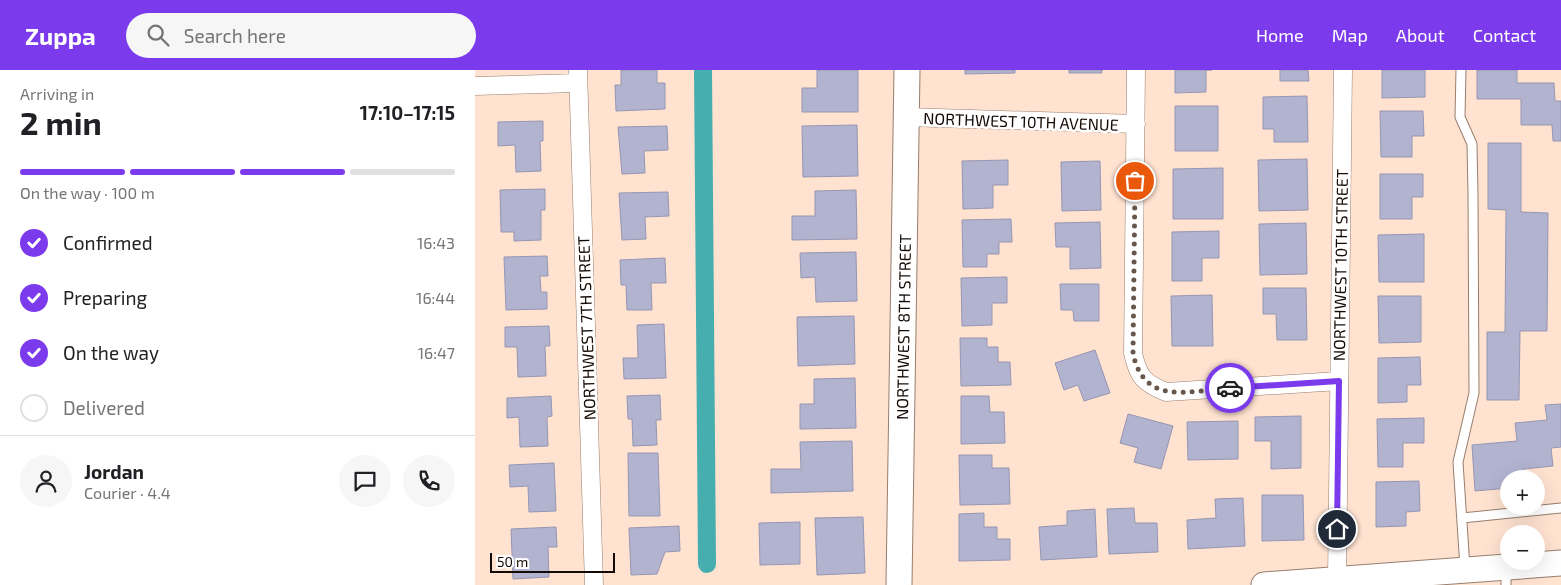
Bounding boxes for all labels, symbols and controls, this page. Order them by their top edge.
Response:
search box [126,13,476,58]
text: Zuppa [25,21,96,50]
icon: search [144,21,172,49]
text: Search here [184,24,286,47]
text: Home [1256,24,1304,46]
text: Map [1332,24,1368,46]
text: About [1396,24,1445,46]
text: Contact [1473,24,1536,46]
text: Arriving in [20,84,94,103]
text: 17:10–17:15 [360,101,455,124]
text: 2 min [20,103,102,141]
street label: NORTHWEST 10TH AVENUE [923,108,1119,134]
pin [1114,160,1156,202]
icon: bag [1121,167,1149,195]
street label: NORTHWEST 10TH STREET [1329,169,1351,361]
text: On the way · 100 m [20,183,155,202]
icon: check [20,229,48,257]
text: Confirmed [63,231,153,254]
text: 16:43 [417,233,455,252]
street label: NORTHWEST 8TH STREET [892,234,914,420]
street label: NORTHWEST 7TH STREET [573,236,599,420]
icon: check [20,284,48,312]
text: Preparing [63,286,147,309]
text: 16:44 [416,288,455,307]
icon: check [20,339,48,367]
text: On the way [63,341,159,364]
text: 16:47 [418,343,455,362]
courier [1205,363,1255,413]
icon: car [1216,374,1244,402]
text: Delivered [63,396,145,419]
button: person [20,455,72,507]
button: chat [339,455,391,507]
button: phone [403,455,455,507]
text: Jordan [84,460,144,483]
map controls [1500,470,1545,570]
button: + [1500,470,1545,515]
text: Courier · 4.4 [84,483,171,502]
pin [1316,508,1358,550]
icon: home [1323,515,1351,543]
button: − [1500,525,1545,570]
scale bar [490,550,615,573]
text: 50 m [497,553,528,570]

